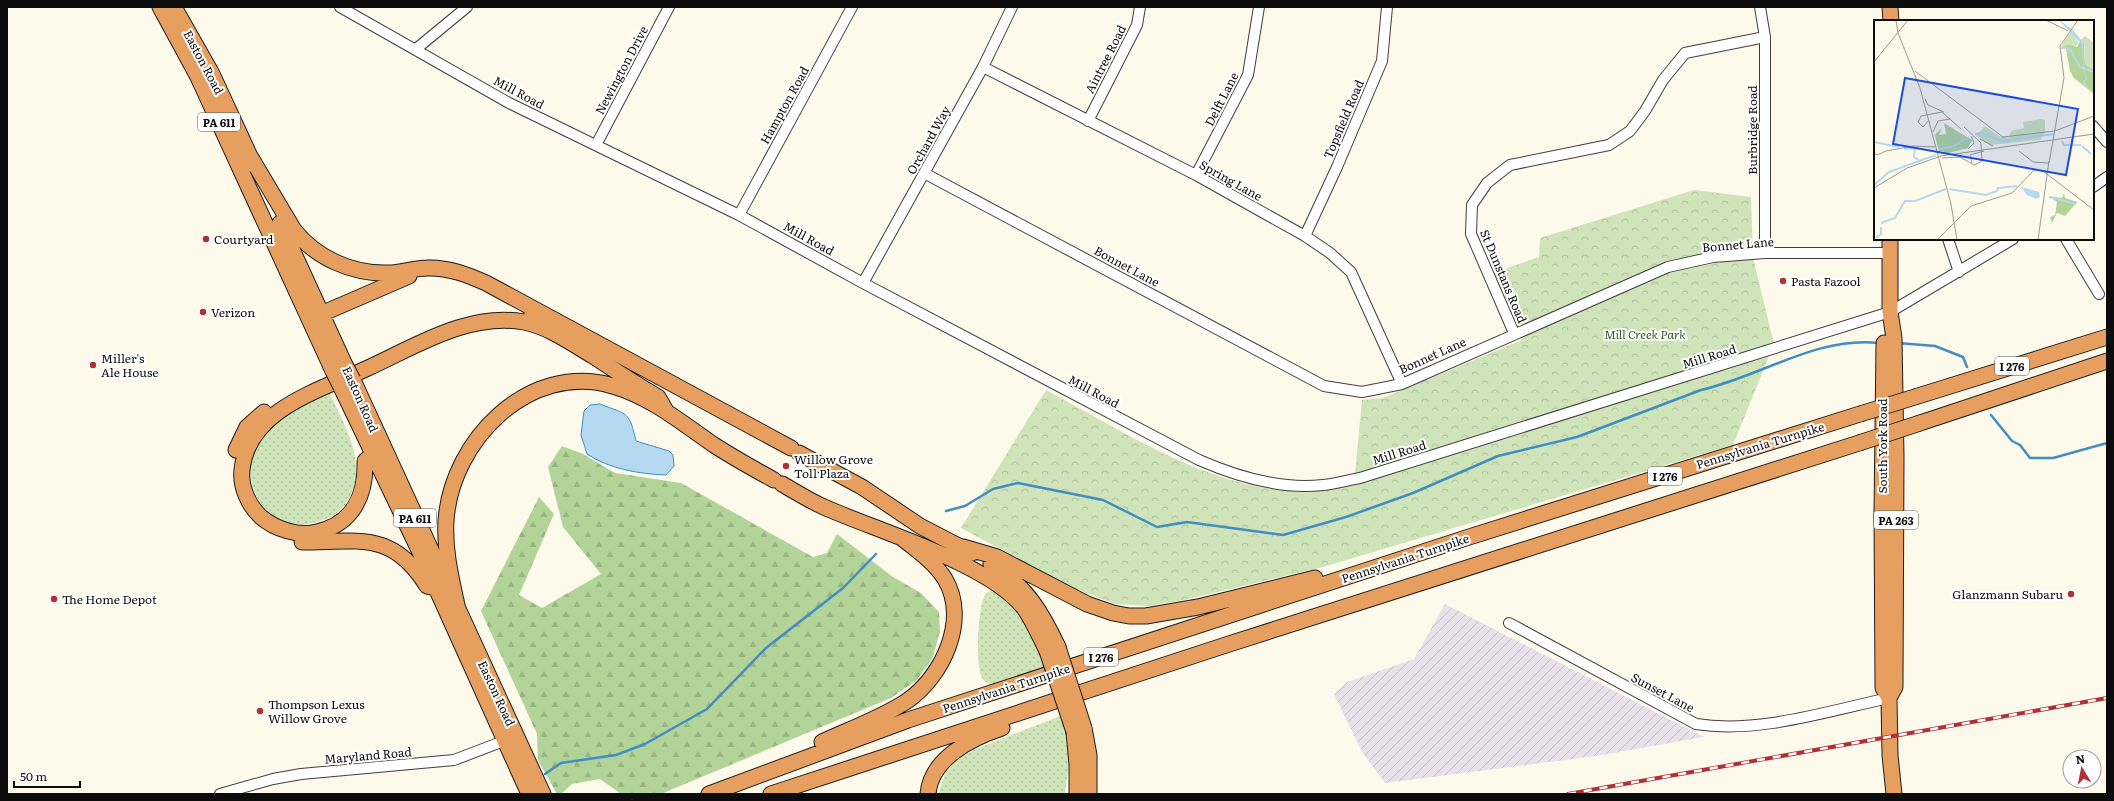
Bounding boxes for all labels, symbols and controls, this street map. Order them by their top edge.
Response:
inset map [1874,20,2094,240]
street label: Aintree Road [1080,21,1130,96]
street label: Newington Drive [590,22,652,118]
street label: Easton Road [180,27,229,98]
street label: Hampton Road [755,62,813,147]
street label: Delft Lane [1200,69,1242,129]
street label: Mill Road [490,71,548,113]
street label: Topsfield Road [1318,76,1368,161]
street label: Burbridge Road [1743,85,1761,175]
street label: Orchard Way [902,102,954,178]
road number: PA 611 [198,113,240,131]
street label: Spring Lane [1196,155,1266,205]
street label: Mill Road [780,217,838,260]
street label: St Dunstans Road [1476,226,1532,326]
place label: Courtyard [214,230,274,248]
street label: Bonnet Lane [1701,232,1775,256]
marker: Courtyard [201,234,211,244]
street label: Bonnet Lane [1091,241,1163,291]
place label: Pasta Fazool [1791,272,1861,290]
marker: Pasta Fazool [1778,276,1788,286]
place label: Verizon [211,303,255,321]
marker: Verizon [198,307,208,317]
park label: Mill Creek Park [1604,325,1686,343]
street label: Bonnet Lane [1395,332,1469,378]
street label: Mill Road [1680,339,1739,373]
place label: Miller's Ale House [101,349,159,381]
road number: I 276 [1995,357,2029,375]
marker: Miller's Ale House [88,360,98,370]
street label: Easton Road [338,363,384,435]
street label: Mill Road [1065,370,1123,412]
street label: South York Road [1873,398,1891,494]
street label: Pennsylvania Turnpike [1694,417,1826,473]
street label: Mill Road [1370,435,1429,469]
place label: Willow Grove Toll Plaza [794,450,873,482]
marker: Willow Grove Toll Plaza [781,461,791,471]
road number: I 276 [1648,467,1682,485]
road number: PA 611 [394,509,436,527]
road number: PA 263 [1874,511,1918,529]
street label: Pennsylvania Turnpike [1339,529,1471,587]
place label: Glanzmann Subaru [1952,585,2063,603]
marker: Glanzmann Subaru [2066,589,2076,599]
place label: The Home Depot [62,590,157,608]
marker: The Home Depot [49,594,59,604]
road number: I 276 [1084,648,1118,666]
street label: Easton Road [474,657,520,729]
street label: Pennsylvania Turnpike [940,659,1072,717]
street label: Sunset Lane [1628,668,1698,716]
place label: Thompson Lexus Willow Grove [268,695,365,727]
marker: Thompson Lexus Willow Grove [255,706,265,716]
street label: Maryland Road [324,742,413,768]
north arrow [2062,749,2102,789]
text: N [2074,749,2086,767]
scale bar [14,763,80,789]
text: 50 m [20,767,47,785]

